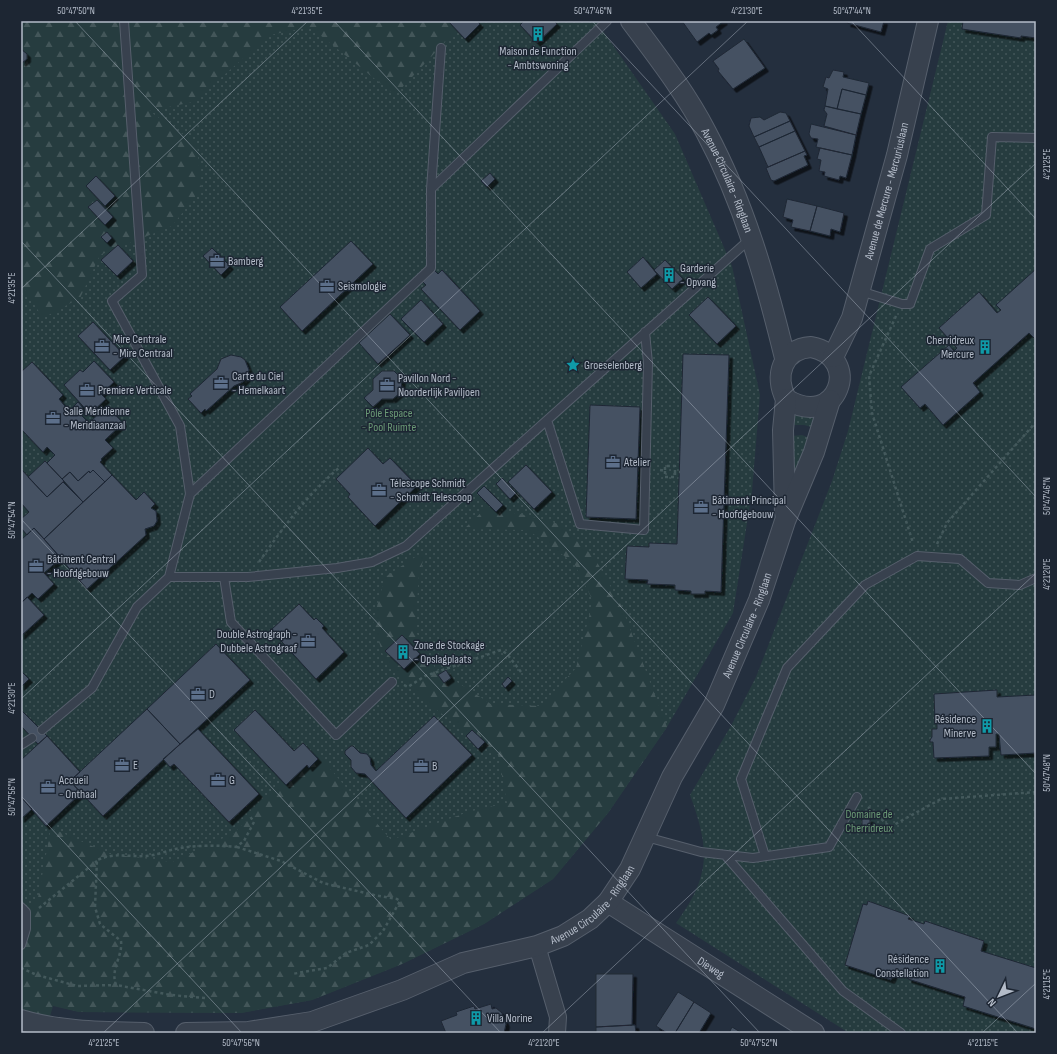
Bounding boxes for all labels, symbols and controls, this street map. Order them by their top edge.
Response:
text: 50°47'50"N [57,5,95,17]
text: 4°21'35"E [291,5,323,17]
text: 50°47'46"N [574,5,612,17]
text: 4°21'30"E [731,5,763,17]
text: 50°47'44"N [833,5,871,17]
building icon: Maison de Function - Ambtswoning [530,26,546,42]
place label: Maison de Function - Ambtswoning [499,44,577,73]
street label: Avenue de Mercure - Mercuriuslaan [861,121,912,262]
street label: Avenue Circulaire - Ringlaan [697,125,756,235]
text: 4°21'25"E [1041,149,1053,179]
office icon: Bamberg [209,253,225,269]
place label: Bamberg [228,254,264,269]
place label: Garderie - Opvang [680,261,716,290]
building icon: Garderie - Opvang [661,267,677,283]
text: 4°21'35"E [6,272,18,304]
office icon: Seismologie [319,278,335,294]
place label: Seismologie [338,279,386,294]
place label: Mire Centrale - Mire Centraal [113,332,173,361]
place label: Cherridreux Mercure [927,333,974,362]
office icon: Mire Centrale - Mire Centraal [94,338,110,354]
building icon: Cherridreux Mercure [977,339,993,355]
place icon: Groeselenberg [565,357,581,373]
place label: Groeselenberg [584,358,642,373]
place label: Carte du Ciel - Hemelkaart [232,369,285,398]
place label: Pavillon Nord - Noorderlijk Paviljoen [398,371,480,400]
office icon: Carte du Ciel - Hemelkaart [213,375,229,391]
office icon: Pavillon Nord - Noorderlijk Paviljoen [379,377,395,393]
office icon: Premiere Verticale [79,382,95,398]
place label: Premiere Verticale [98,383,172,398]
place label: Salle Méridienne - Meridiaanzaal [64,404,130,433]
park label: Pôle Espace - Pool Ruimte [362,406,416,435]
office icon: Salle Méridienne - Meridiaanzaal [45,410,61,426]
office icon: Atelier [605,454,621,470]
place label: Atelier [623,455,651,470]
place label: Télescope Schmidt - Schmidt Telescoop [390,476,472,505]
text: 50°47'46"N [1041,477,1053,515]
office icon: Télescope Schmidt - Schmidt Telescoop [371,482,387,498]
place label: Bâtiment Principal - Hoofdgebouw [712,493,786,522]
office icon: Bâtiment Principal - Hoofdgebouw [693,499,709,515]
text: 50°47'54"N [6,501,18,539]
place label: Bâtiment Central - Hoofdgebouw [47,552,116,581]
office icon: Bâtiment Central - Hoofdgebouw [28,558,44,574]
text: 4°21'20"E [1041,558,1053,590]
street label: Avenue Circulaire - Ringlaan [719,571,775,681]
place label: Double Astrograph - Dubbele Astrograaf [217,627,298,656]
office icon: Double Astrograph - Dubbele Astrograaf [300,633,316,649]
place label: Zone de Stockage - Opslagplaats [414,638,485,667]
building icon: Zone de Stockage - Opslagplaats [395,644,411,660]
text: 4°21'30"E [6,682,18,714]
office icon: D [190,686,206,702]
place label: D [209,687,215,702]
place label: Résidence Minerve [935,712,976,741]
building icon: Résidence Minerve [979,718,995,734]
text: 50°47'48"N [1041,754,1053,792]
office icon: E [114,757,130,773]
place label: E [133,758,138,773]
office icon: B [413,758,429,774]
place label: B [432,759,437,774]
office icon: G [210,772,226,788]
place label: Accueil - Onthaal [58,773,97,802]
place label: G [229,773,235,788]
text: 50°47'56"N [6,778,18,816]
office icon: Accueil - Onthaal [40,779,56,795]
park label: Domaine de Cherridreux [845,807,893,836]
street label: Avenue Circulaire - Ringlaan [547,863,638,948]
place label: Résidence Constellation [875,952,929,981]
street label: Dieweg [695,953,727,982]
building icon: Résidence Constellation [932,958,948,974]
text: 4°21'15"E [1041,969,1053,999]
north arrow [979,976,1019,1016]
text: N [985,996,999,1009]
building icon: Villa Norine [468,1010,484,1026]
place label: Villa Norine [487,1011,533,1026]
text: 4°21'25"E [89,1037,119,1049]
text: 50°47'56"N [222,1037,260,1049]
text: 4°21'20"E [528,1037,560,1049]
text: 50°47'52"N [740,1037,778,1049]
text: 4°21'15"E [968,1037,998,1049]

